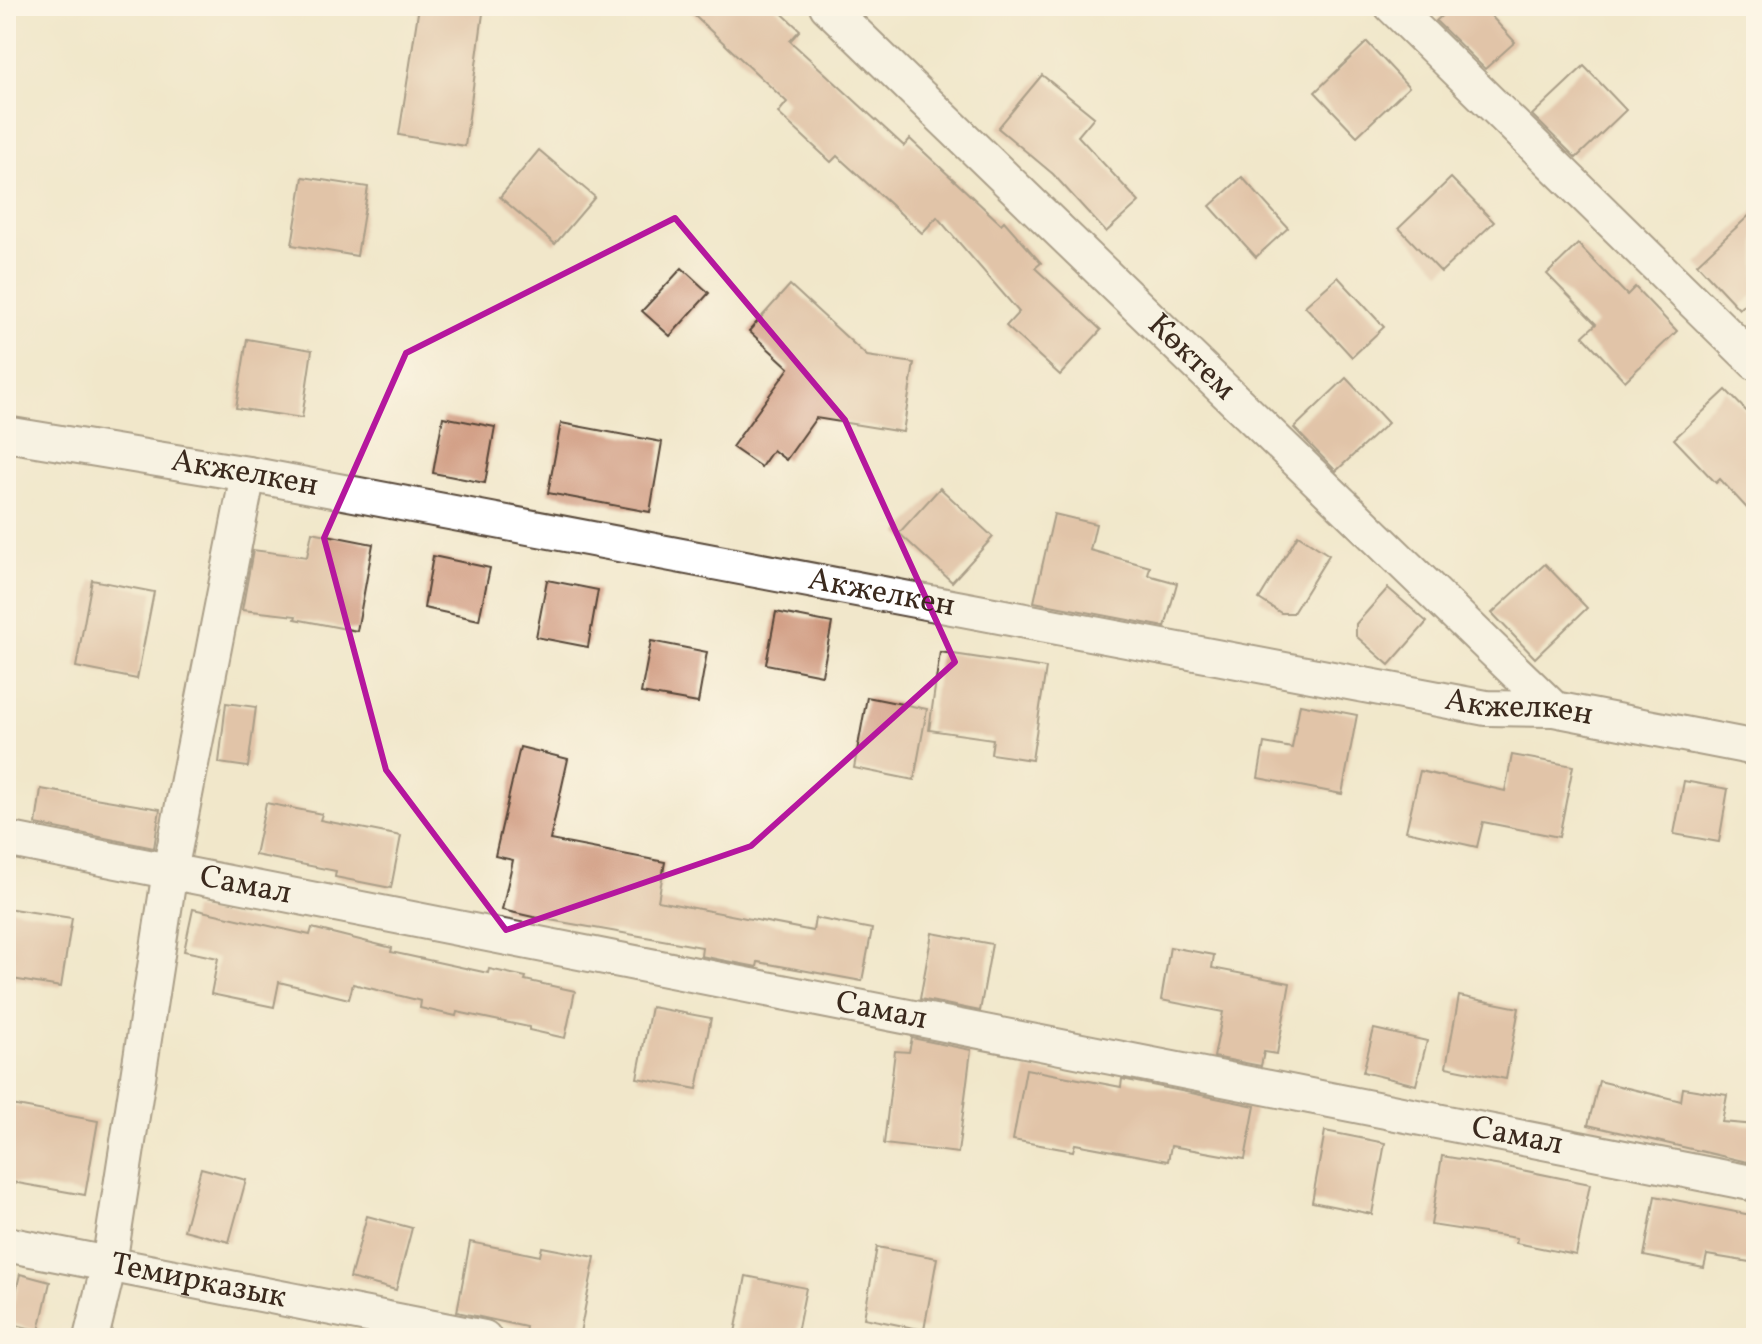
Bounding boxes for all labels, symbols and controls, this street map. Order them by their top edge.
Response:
street label: Көктем [1137,305,1245,411]
street label: Акжелкен [168,440,322,509]
street label: Акжелкен [804,558,959,629]
street label: Акжелкен [1441,679,1596,738]
street label: Самал [196,856,295,917]
street label: Самал [832,981,931,1042]
street label: Самал [1467,1106,1566,1167]
street label: Темирказык [107,1243,290,1321]

